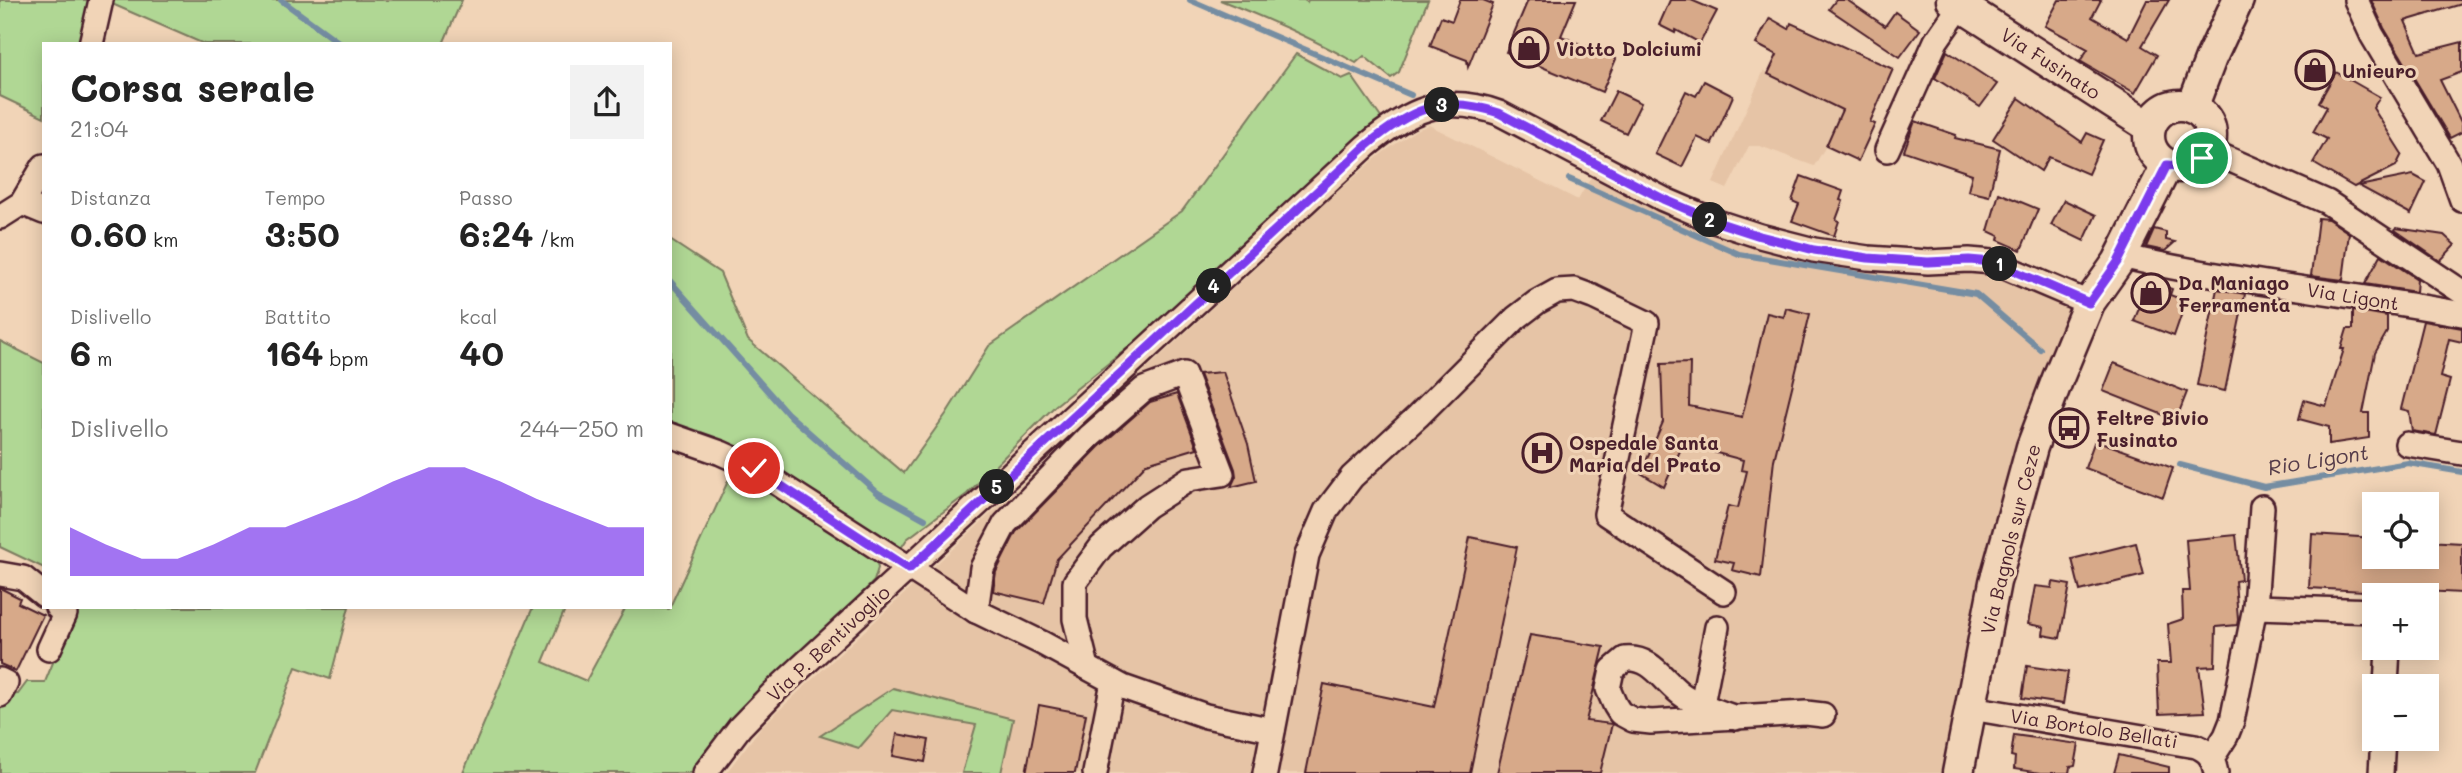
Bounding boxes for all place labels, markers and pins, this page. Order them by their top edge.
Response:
shop icon: Viotto Dolciumi [1508,27,1550,69]
place label: Viotto Dolciumi [1556,36,1702,61]
shop icon: Unieuro [2294,49,2336,91]
place label: Unieuro [2342,58,2416,83]
pin: 3 [1424,88,1460,122]
pin [2172,128,2232,188]
pin: 2 [1692,202,1728,238]
pin: 1 [1982,246,2018,282]
pin: 4 [1196,268,1232,304]
place label: Da Maniago Ferramenta [2178,270,2290,317]
shop icon: Da Maniago Ferramenta [2130,272,2172,314]
place label: Feltre Bivio Fusinato [2096,405,2209,452]
bus stop icon: Feltre Bivio Fusinato [2048,407,2090,449]
place label: Ospedale Santa Maria del Prato [1569,430,1721,477]
hospital icon: Ospedale Santa Maria del Prato [1521,432,1563,474]
pin [724,438,784,498]
pin: 5 [979,470,1014,504]

